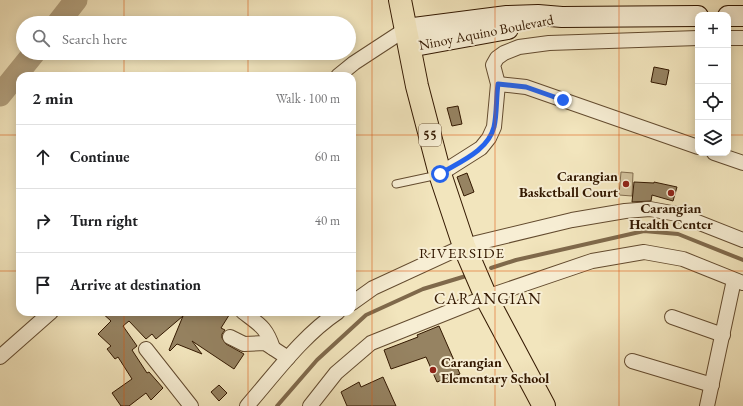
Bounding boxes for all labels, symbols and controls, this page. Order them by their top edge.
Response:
street label: Ninoy Aquino Boulevard [417,10,556,54]
map controls [695,12,731,156]
button: + [695,12,731,48]
search box [16,16,356,60]
icon: search [30,27,52,49]
text: Search here [62,29,127,48]
button: − [695,48,731,84]
button: locate [695,84,731,120]
text: 2 min [32,87,73,109]
text: Walk · 100 m [276,90,340,107]
route end [554,91,572,109]
button: layers [695,120,731,156]
road number: 55 [419,124,441,146]
icon: ahead [32,146,54,168]
text: Continue [70,147,130,166]
text: 60 m [315,148,340,165]
route start [431,165,449,183]
place label: Carangian Basketball Court [519,167,619,201]
marker: Carangian Basketball Court [621,179,631,189]
marker: Carangian Health Center [666,188,676,198]
place label: Carangian Health Center [629,199,713,233]
icon: right [32,210,54,232]
text: Turn right [70,211,138,230]
text: 40 m [315,212,340,229]
district label: RIVERSIDE [419,243,505,262]
icon: arrive [32,274,54,296]
text: Arrive at destination [70,275,201,294]
district label: CARANGIAN [434,288,542,309]
place label: Carangian Elementary School [441,353,549,387]
marker: Carangian Elementary School [428,365,438,375]

